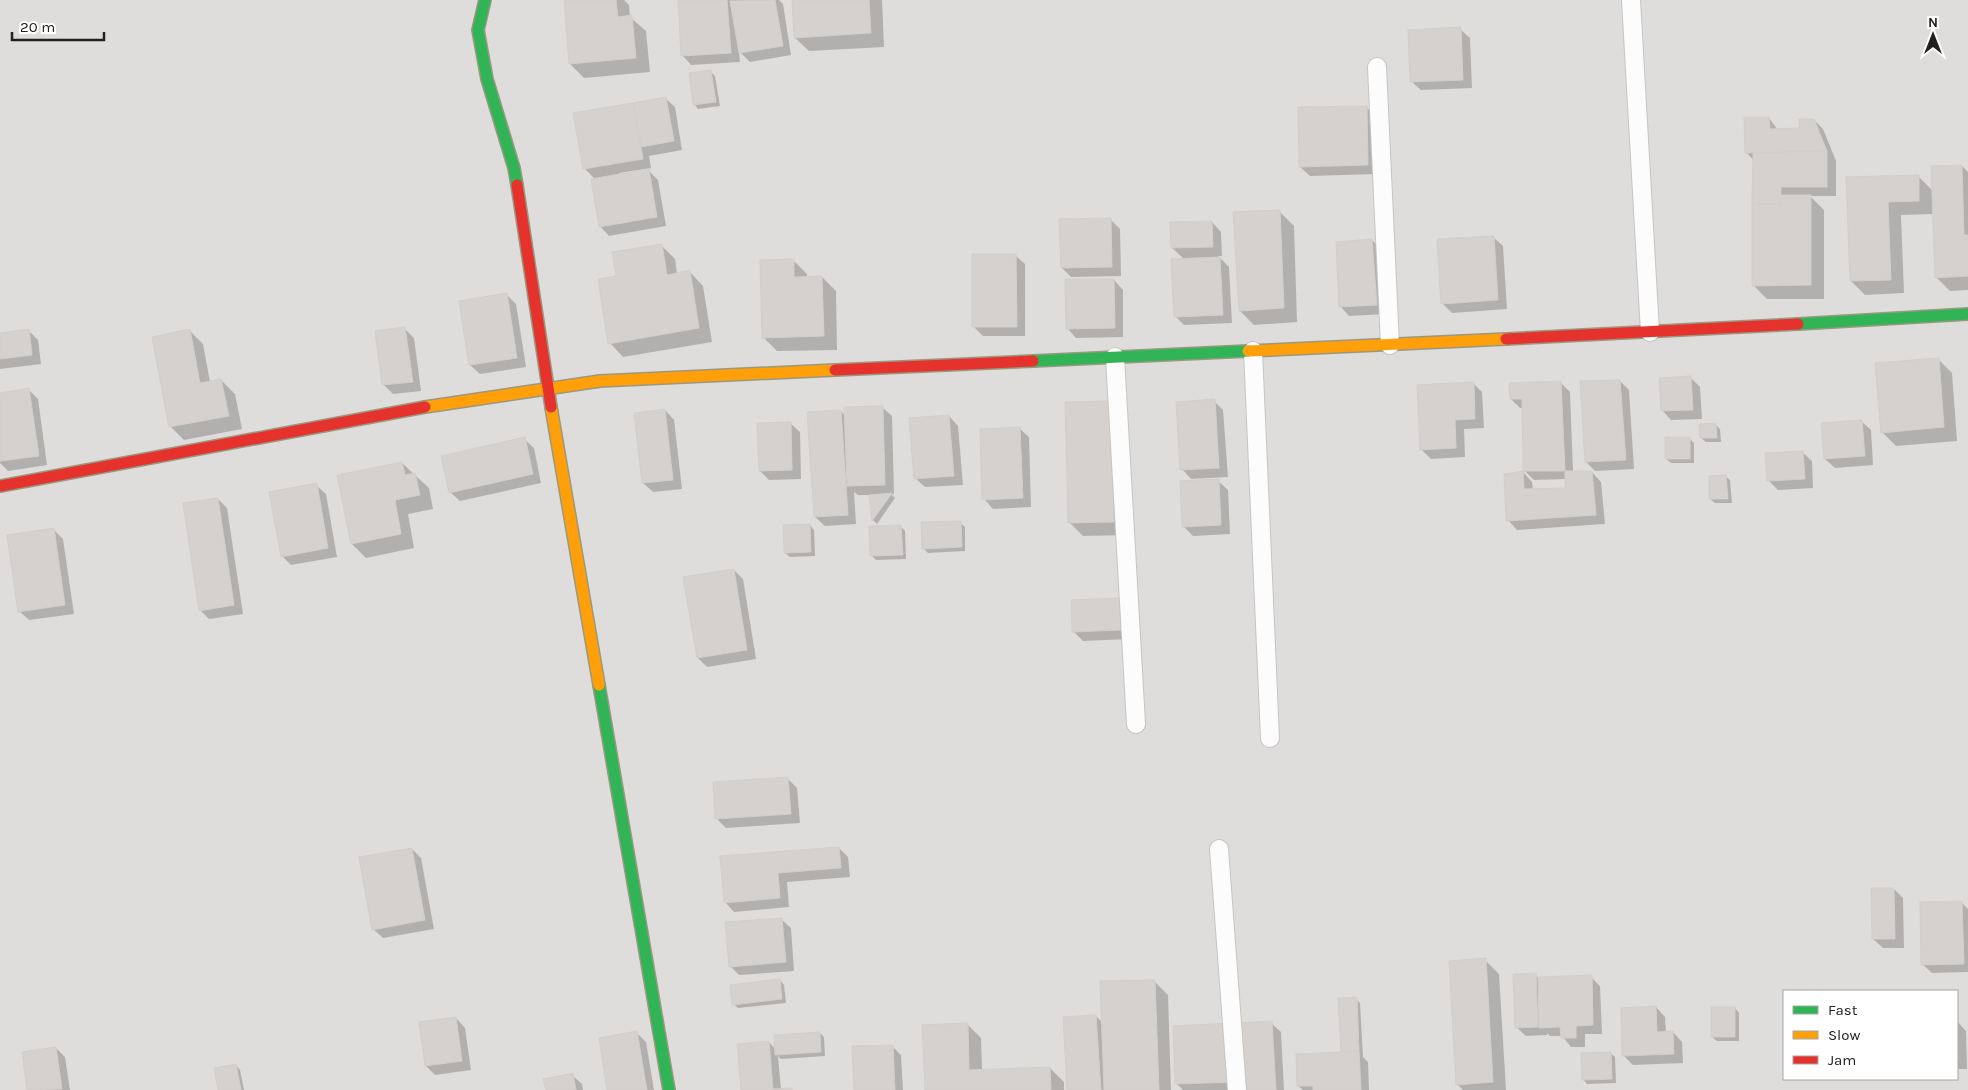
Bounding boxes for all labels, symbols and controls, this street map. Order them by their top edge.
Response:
scale bar [12,10,105,42]
north arrow [1908,10,1958,60]
text: N [1928,14,1938,31]
text: 20 m [20,18,55,36]
legend [1783,990,1958,1080]
text: Fast [1828,1001,1858,1019]
text: Slow [1828,1026,1860,1044]
text: Jam [1828,1051,1856,1069]

